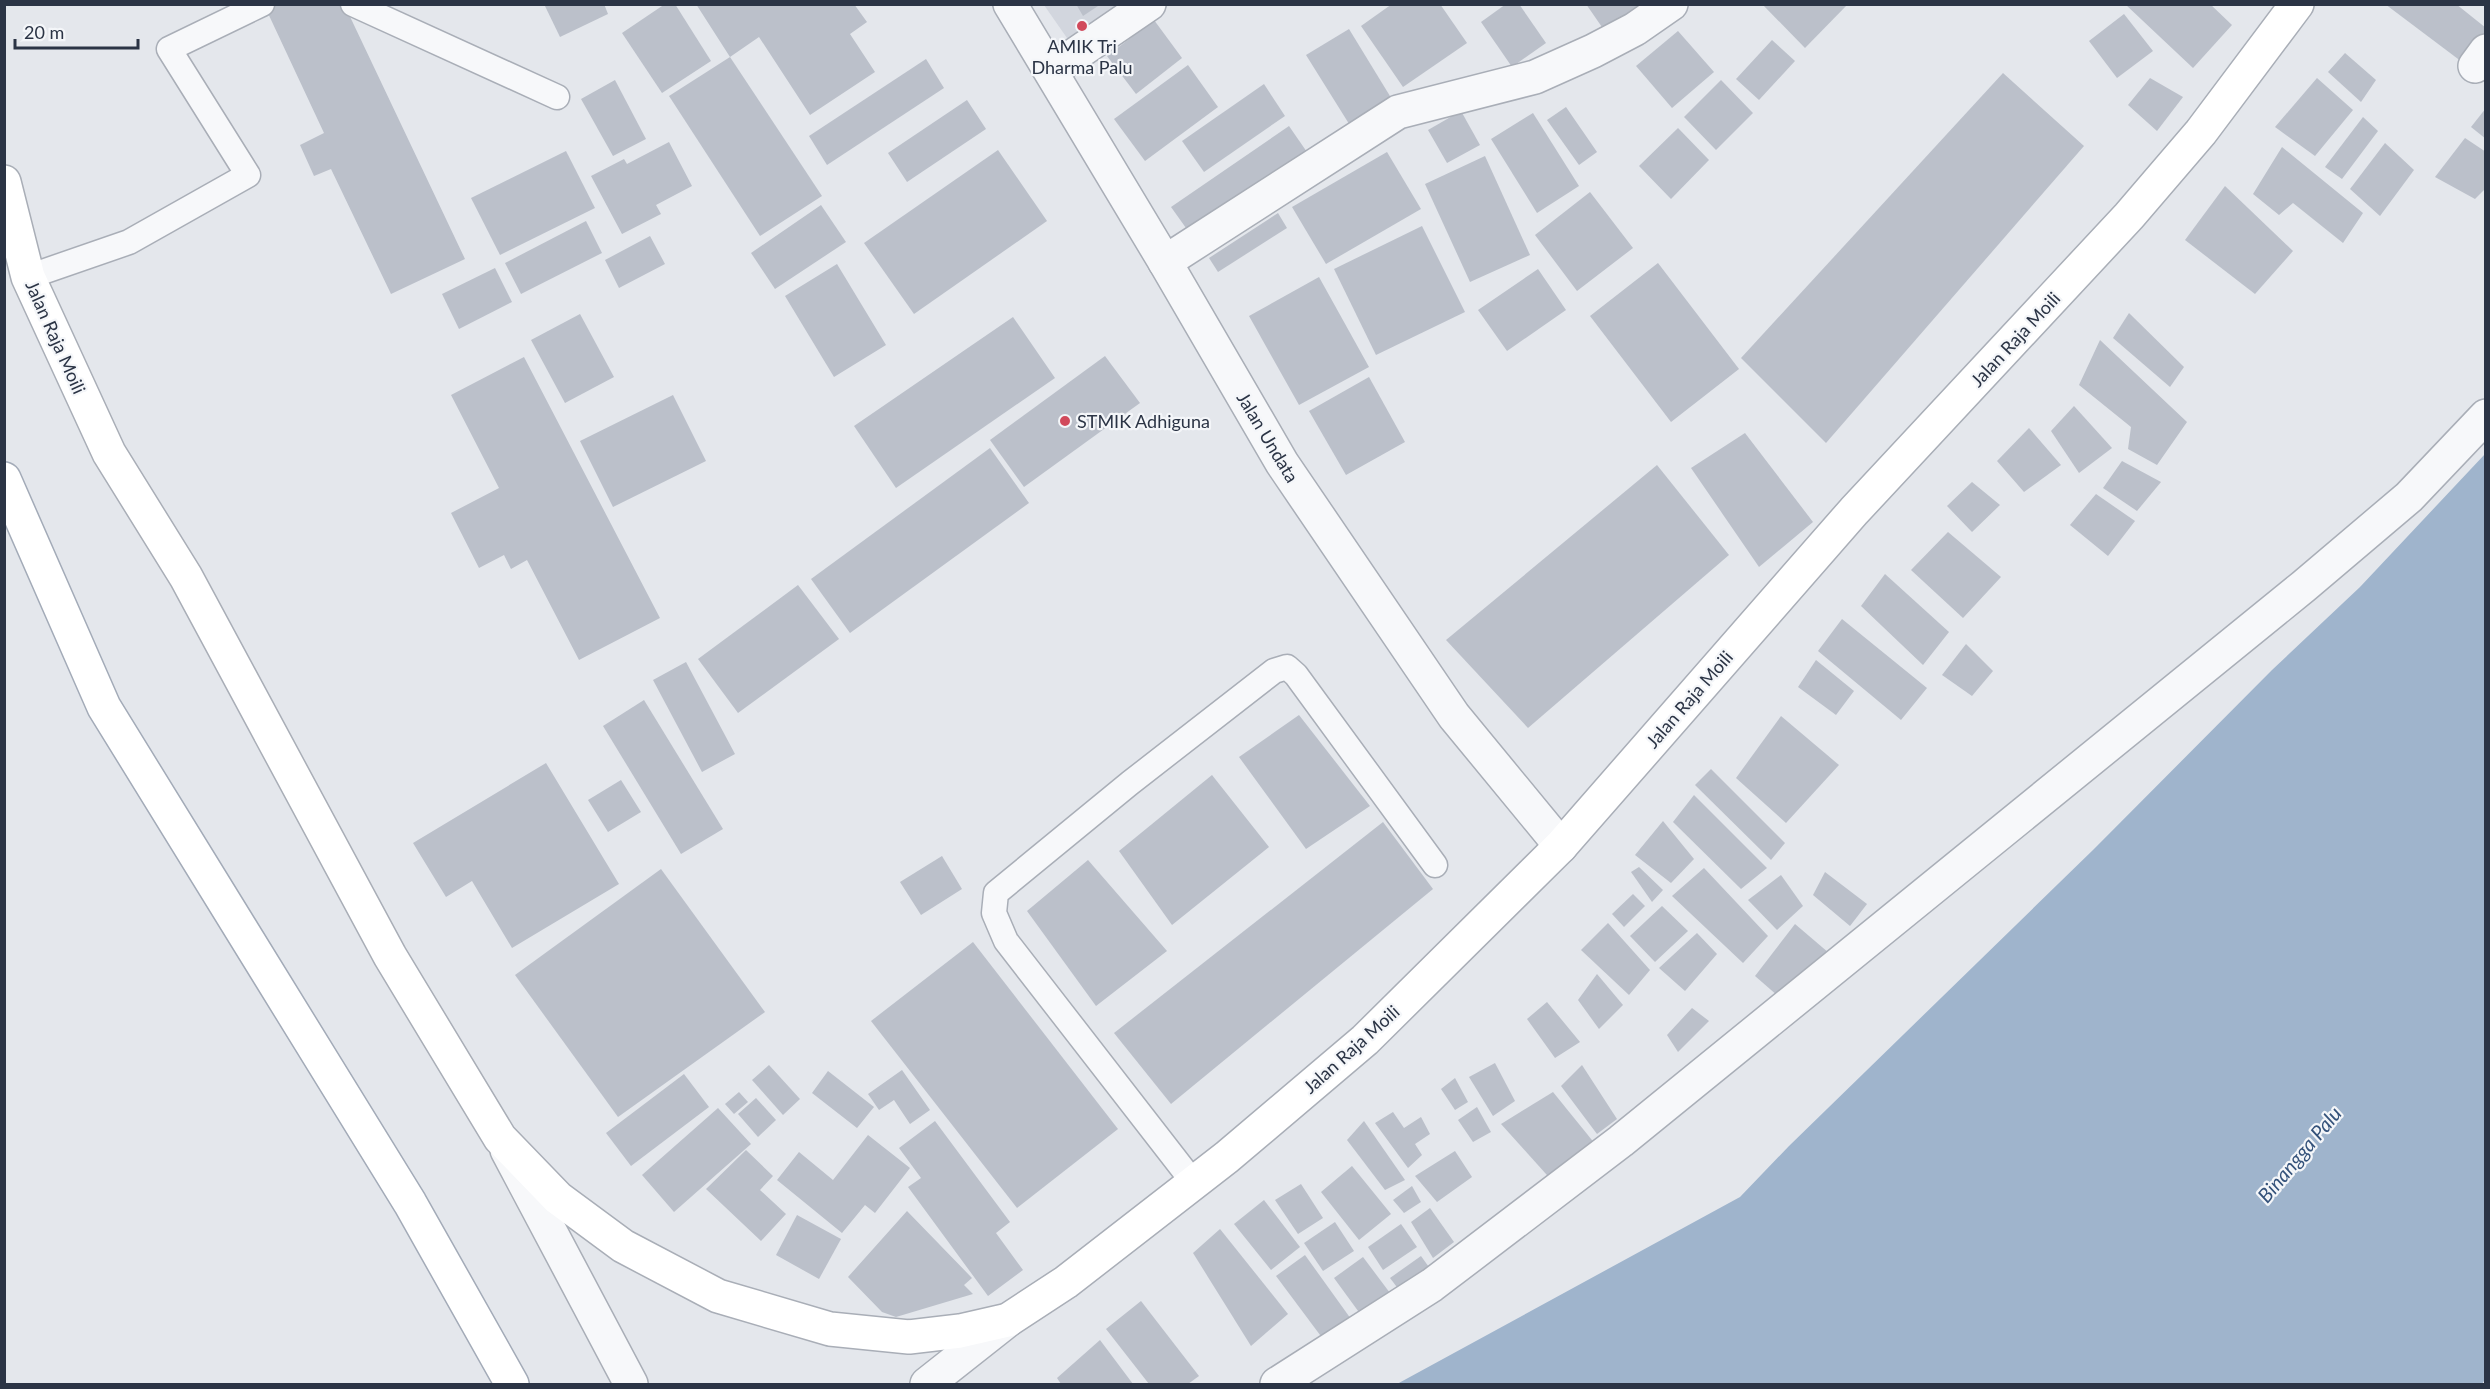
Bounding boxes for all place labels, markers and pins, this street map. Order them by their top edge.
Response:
marker: AMIK Tri Dharma Palu [1075,19,1089,33]
place label: AMIK Tri Dharma Palu [1031,35,1133,78]
place label: STMIK Adhiguna [1077,410,1210,432]
marker: STMIK Adhiguna [1058,414,1072,428]

